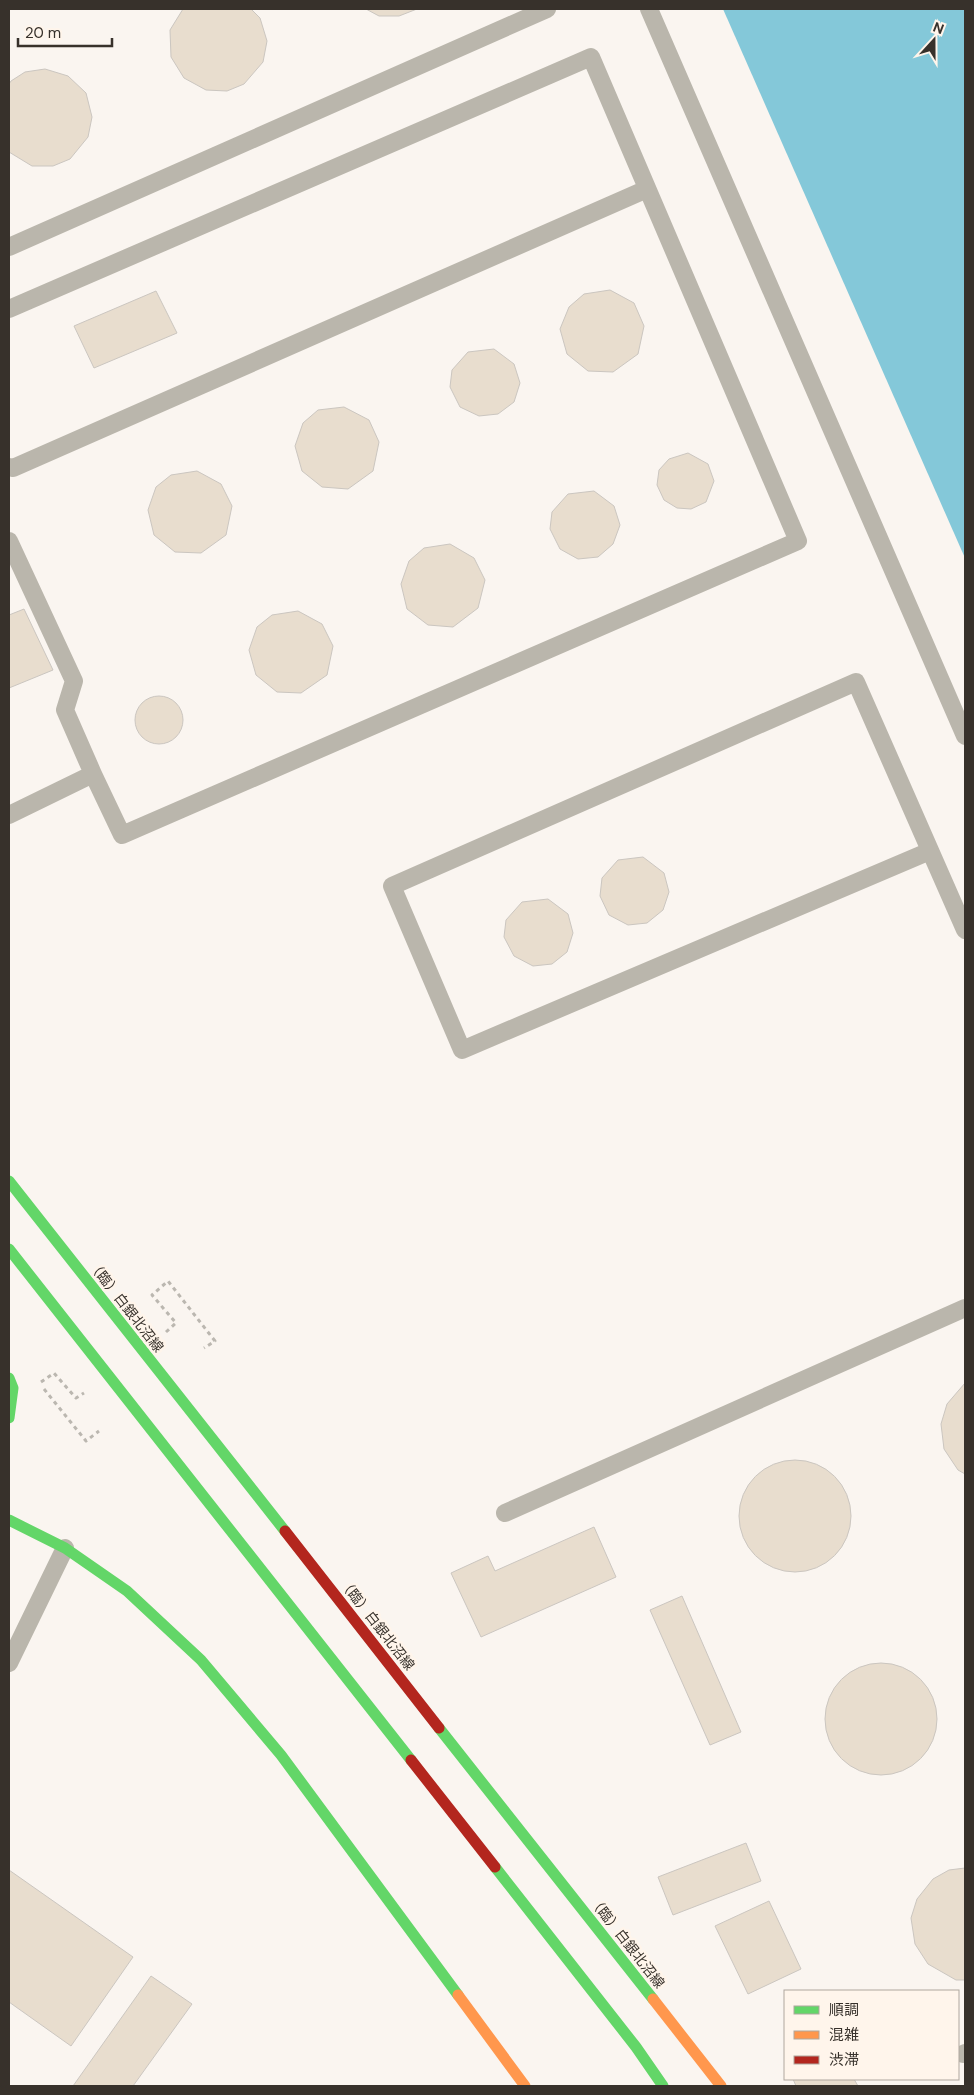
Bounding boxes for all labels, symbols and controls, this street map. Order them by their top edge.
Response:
scale bar [18,15,111,47]
north arrow [909,15,959,65]
text: N [931,18,947,38]
text: 20 m [25,23,61,43]
street label: （臨）白銀北沼線 [84,1256,168,1356]
street label: （臨）白銀北沼線 [335,1574,419,1674]
street label: （臨）白銀北沼線 [585,1892,669,1992]
legend [784,1990,959,2080]
text: 順調 [829,2000,859,2020]
text: 混雑 [829,2025,859,2045]
text: 渋滞 [829,2050,859,2070]

